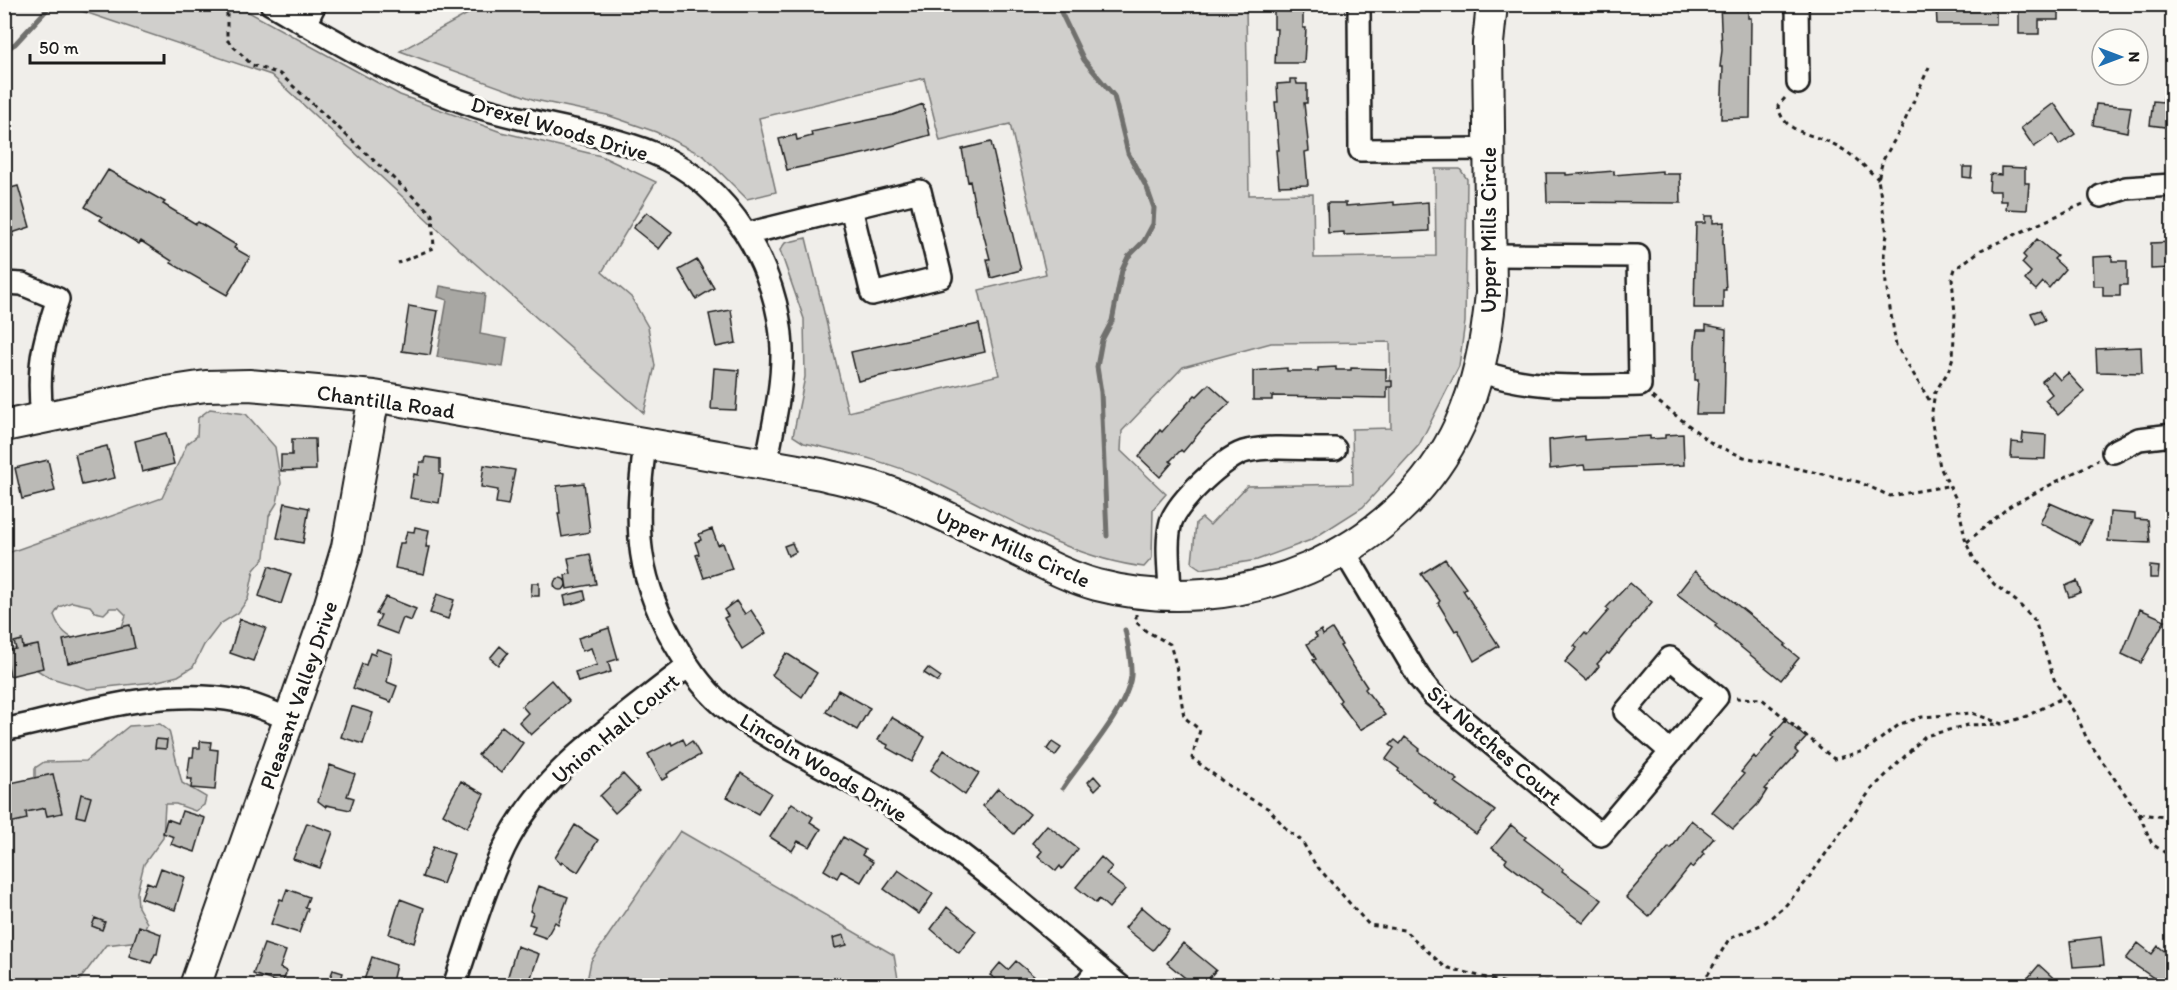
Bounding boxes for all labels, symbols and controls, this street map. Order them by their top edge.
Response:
scale bar [30,27,164,65]
north arrow [2090,27,2150,87]
text: 50 m [39,37,79,59]
text: N [2125,52,2144,62]
street label: Drexel Woods Drive [468,90,652,167]
street label: Upper Mills Circle [1475,147,1502,313]
street label: Chantilla Road [315,378,457,425]
street label: Upper Mills Circle [931,501,1094,594]
street label: Pleasant Valley Drive [254,597,343,793]
street label: Union Hall Court [546,667,685,790]
street label: Six Notches Court [1422,679,1568,811]
street label: Lincoln Woods Drive [735,707,913,828]

